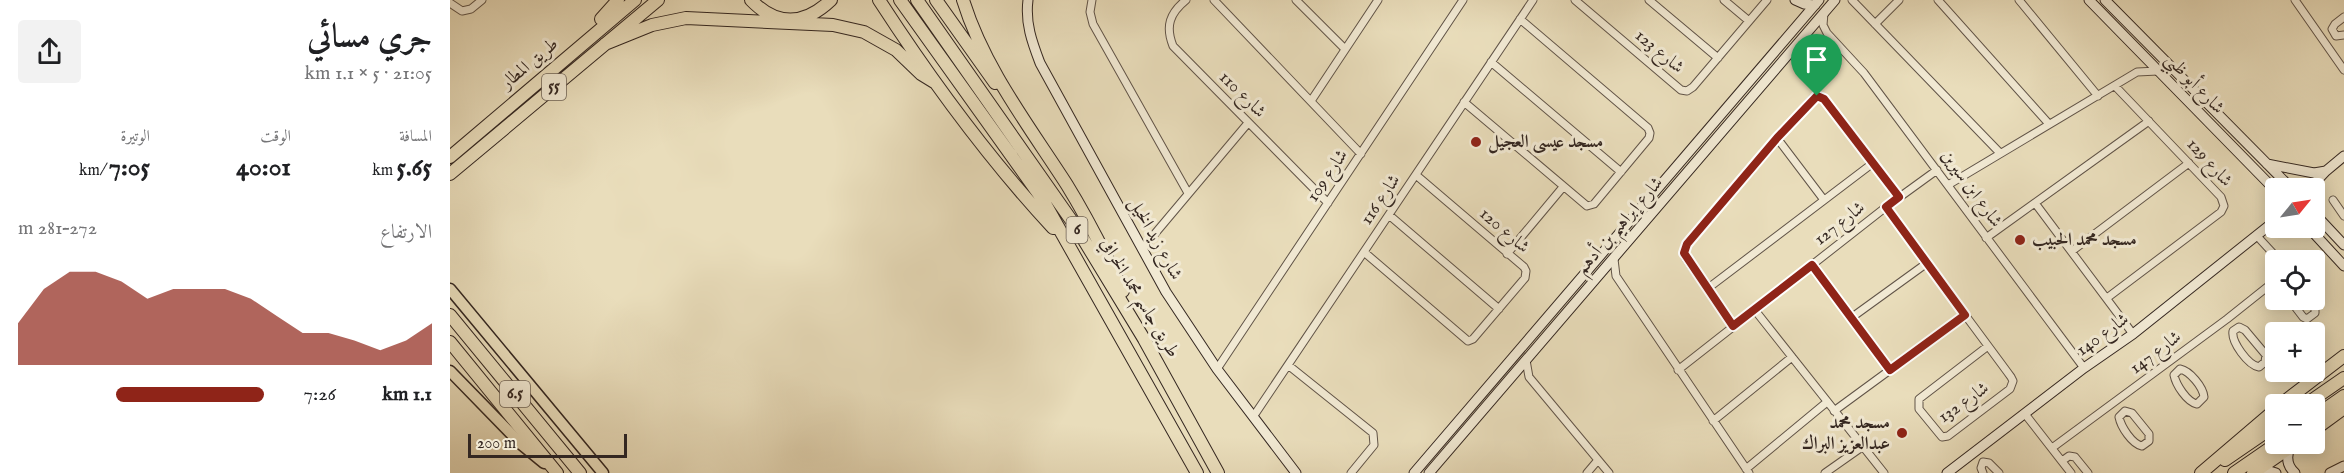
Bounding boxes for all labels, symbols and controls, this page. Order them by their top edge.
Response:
text: جري مسائي [307,17,432,59]
button: share [18,20,81,83]
street label: شارع 123 [1628,25,1688,81]
street label: طريق المطار [495,33,564,96]
pin [1791,34,1842,96]
icon: arrive [1800,43,1833,76]
street label: شارع أبو ظبي [2156,46,2231,122]
text: 21:05 · 5 × 1.1 km [304,61,432,86]
street label: شارع 110 [1212,67,1270,125]
road number: 55 [542,74,566,100]
text: الوتيرة [120,127,150,147]
text: الوقت [260,127,291,147]
text: المسافة [399,127,432,147]
place label: مسجد عيسى العجيل [1488,131,1603,154]
street label: شارع 129 [2179,134,2237,194]
marker: مسجد عيسى العجيل [1469,135,1483,149]
street label: شارع 109 [1302,145,1356,208]
street label: شارع ابن سيرين [1933,146,2007,234]
text: 7:05 [109,151,150,184]
text: 40:01 [236,151,291,184]
text: 5.65 [397,151,432,184]
text: /km [79,161,109,181]
text: km [372,161,397,181]
street label: شارع 116 [1356,170,1408,231]
street label: شارع إبراهيم بن أدهم [1569,170,1673,283]
north arrow [2265,178,2325,238]
map controls [2265,178,2325,454]
street label: شارع زيد الخيل [1121,194,1187,285]
street label: شارع 127 [1810,197,1871,253]
street label: شارع 120 [1473,203,1534,261]
text: 272–281 m [18,216,97,241]
road number: 6 [1066,217,1088,243]
text: الارتفاع [380,220,432,245]
place label: مسجد محمد الحبيب [2032,229,2137,252]
marker: مسجد محمد الحبيب [2013,233,2027,247]
street label: طريق جاسم محمد الخرافي [1090,234,1184,365]
button: locate [2265,250,2325,310]
street label: شارع 140 [2072,308,2135,363]
button: + [2265,322,2325,382]
street label: شارع 147 [2126,326,2188,381]
street label: شارع 132 [1934,377,1995,430]
road number: 6.5 [500,381,530,407]
text: 7:26 [304,382,336,407]
text: 1.1 km [382,382,432,407]
button: − [2265,394,2325,454]
place label: مسجد محمد عبدالعزيز البراك [1802,412,1890,456]
marker: مسجد محمد عبدالعزيز البراك [1895,426,1909,440]
scale bar [468,431,627,458]
text: 200 m [477,434,516,454]

